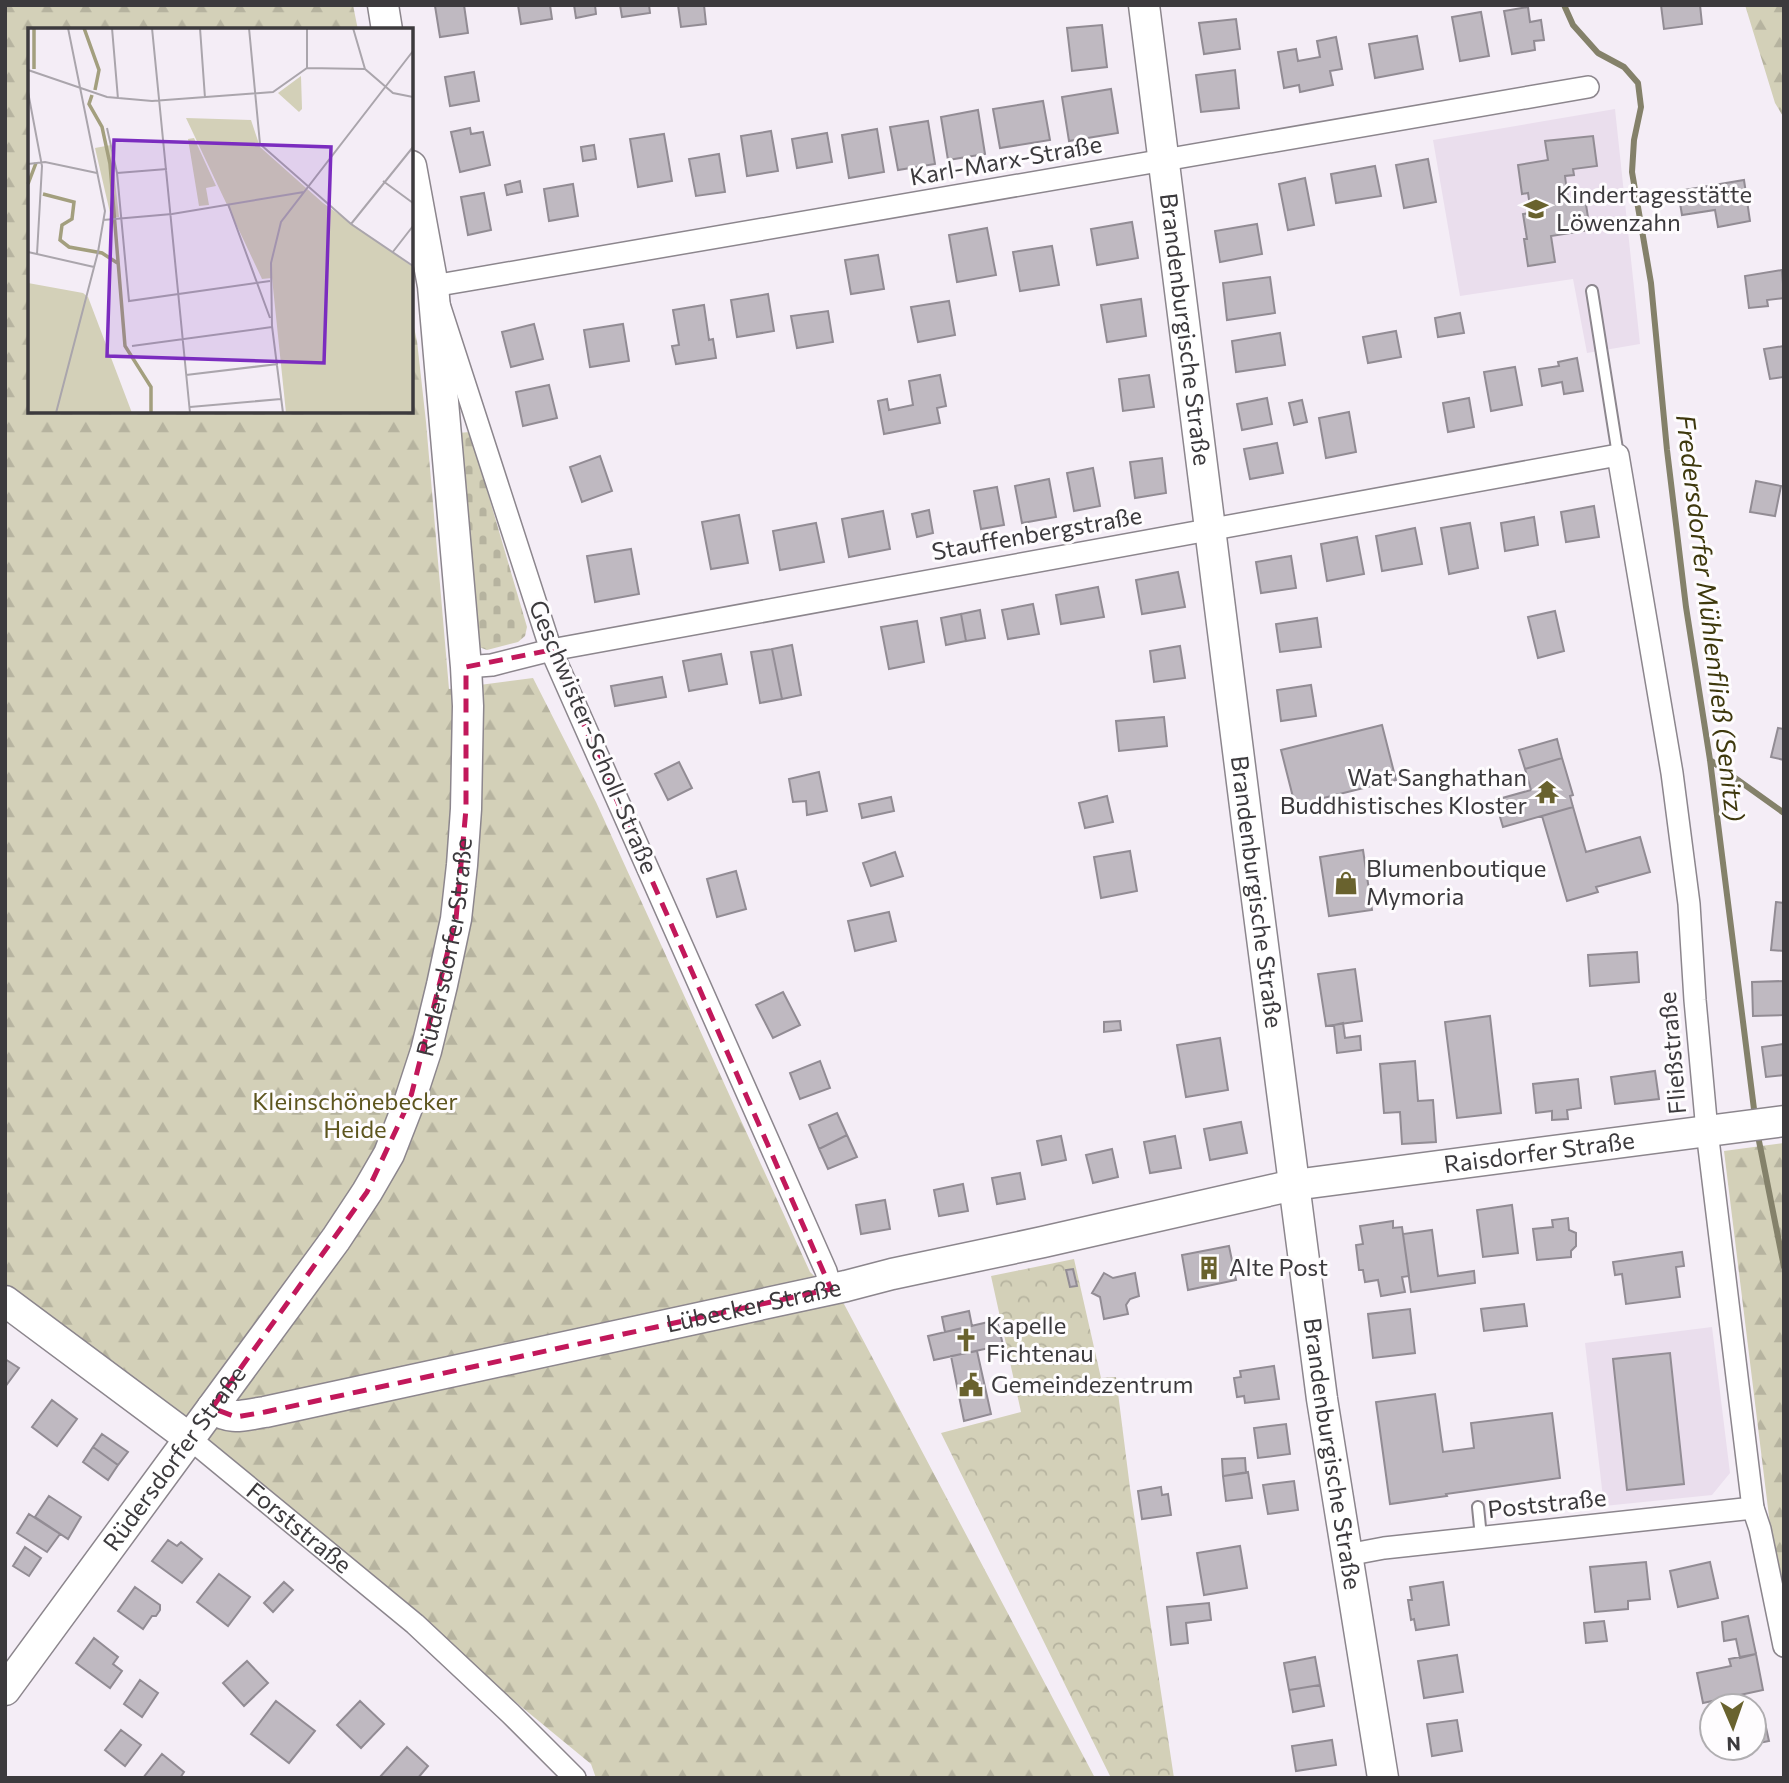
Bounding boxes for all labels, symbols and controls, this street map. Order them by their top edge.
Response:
inset map [28,28,413,413]
street label: Karl-Marx-Straße [907,128,1104,191]
place label: Kindertagesstätte Löwenzahn [1556,179,1752,236]
street label: Brandenburgische Straße [1155,191,1218,467]
school or university icon: Kindertagesstätte Löwenzahn [1522,195,1550,223]
water label: Fredersdorfer Mühlenfließ (Senitz) [1671,413,1752,823]
street label: Stauffenbergstraße [929,500,1144,565]
street label: Geschwister-Scholl-Straße [524,595,665,877]
street label: Brandenburgische Straße [1226,754,1290,1030]
place label: Wat Sanghathan Buddhistisches Kloster [1280,762,1527,819]
temple icon: Wat Sanghathan Buddhistisches Kloster [1533,778,1561,806]
street label: Rüdersdorfer Straße [409,837,477,1059]
place label: Blumenboutique Mymoria [1366,853,1546,910]
shop icon: Blumenboutique Mymoria [1332,869,1360,897]
street label: Fließstraße [1652,991,1691,1116]
park label: Kleinschönebecker Heide [252,1086,458,1143]
street label: Raisdorfer Straße [1442,1125,1636,1178]
place label: Alte Post [1229,1252,1328,1281]
building icon: Alte Post [1195,1254,1223,1282]
street label: Lübecker Straße [663,1272,843,1338]
place label: Kapelle Fichtenau [986,1310,1094,1367]
street label: Brandenburgische Straße [1299,1316,1368,1592]
church icon: Kapelle Fichtenau [952,1326,980,1354]
street label: Rüdersdorfer Straße [96,1359,251,1556]
place label: Gemeindezentrum [991,1369,1193,1398]
public building icon: Gemeindezentrum [957,1371,985,1399]
street label: Forststraße [241,1475,358,1579]
street label: Poststraße [1486,1482,1608,1523]
north arrow [1698,1692,1768,1762]
text: N [1726,1733,1741,1756]

